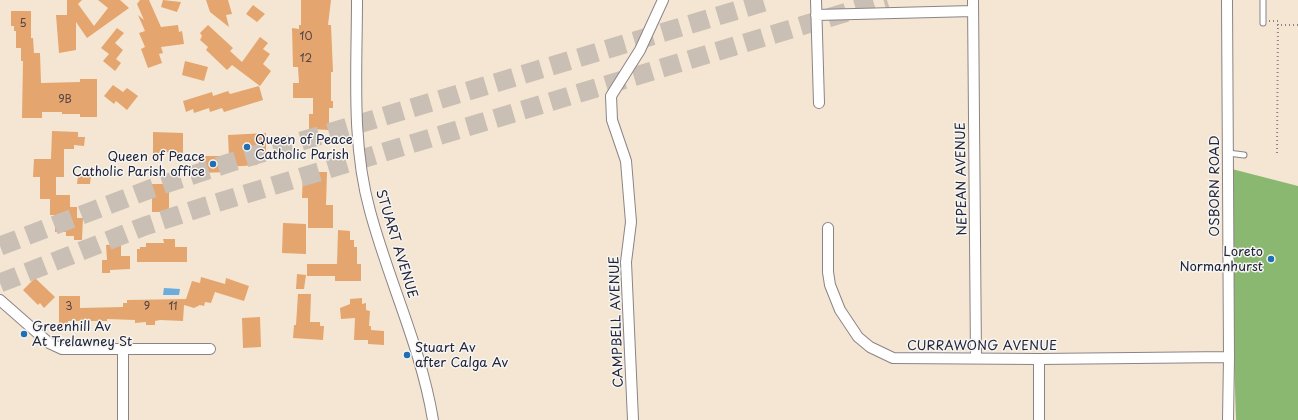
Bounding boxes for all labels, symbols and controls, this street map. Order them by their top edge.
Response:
house number: 5 [19,17,27,31]
house number: 10 [300,30,312,44]
house number: 12 [300,52,312,66]
house number: 9B [58,93,72,107]
street label: NEPEAN AVENUE [953,122,971,236]
place label: Queen of Peace Catholic Parish [255,132,353,163]
street label: OSBORN ROAD [1207,135,1223,237]
marker: Queen of Peace Catholic Parish [242,142,252,152]
place label: Queen of Peace Catholic Parish office [72,149,205,180]
marker: Queen of Peace Catholic Parish office [208,159,218,169]
street label: STUART AVENUE [372,188,420,300]
place label: Loreto Normanhurst [1179,244,1263,275]
marker: Loreto Normanhurst [1266,254,1276,264]
street label: CAMPBELL AVENUE [607,256,627,388]
house number: 3 [65,300,73,314]
house number: 9 [144,300,150,314]
house number: 11 [168,300,178,314]
place label: Greenhill Av At Trelawney St [32,319,132,350]
marker: Greenhill Av At Trelawney St [19,329,29,339]
street label: CURRAWONG AVENUE [907,338,1057,354]
place label: Stuart Av after Calga Av [415,340,508,371]
marker: Stuart Av after Calga Av [402,350,412,360]

